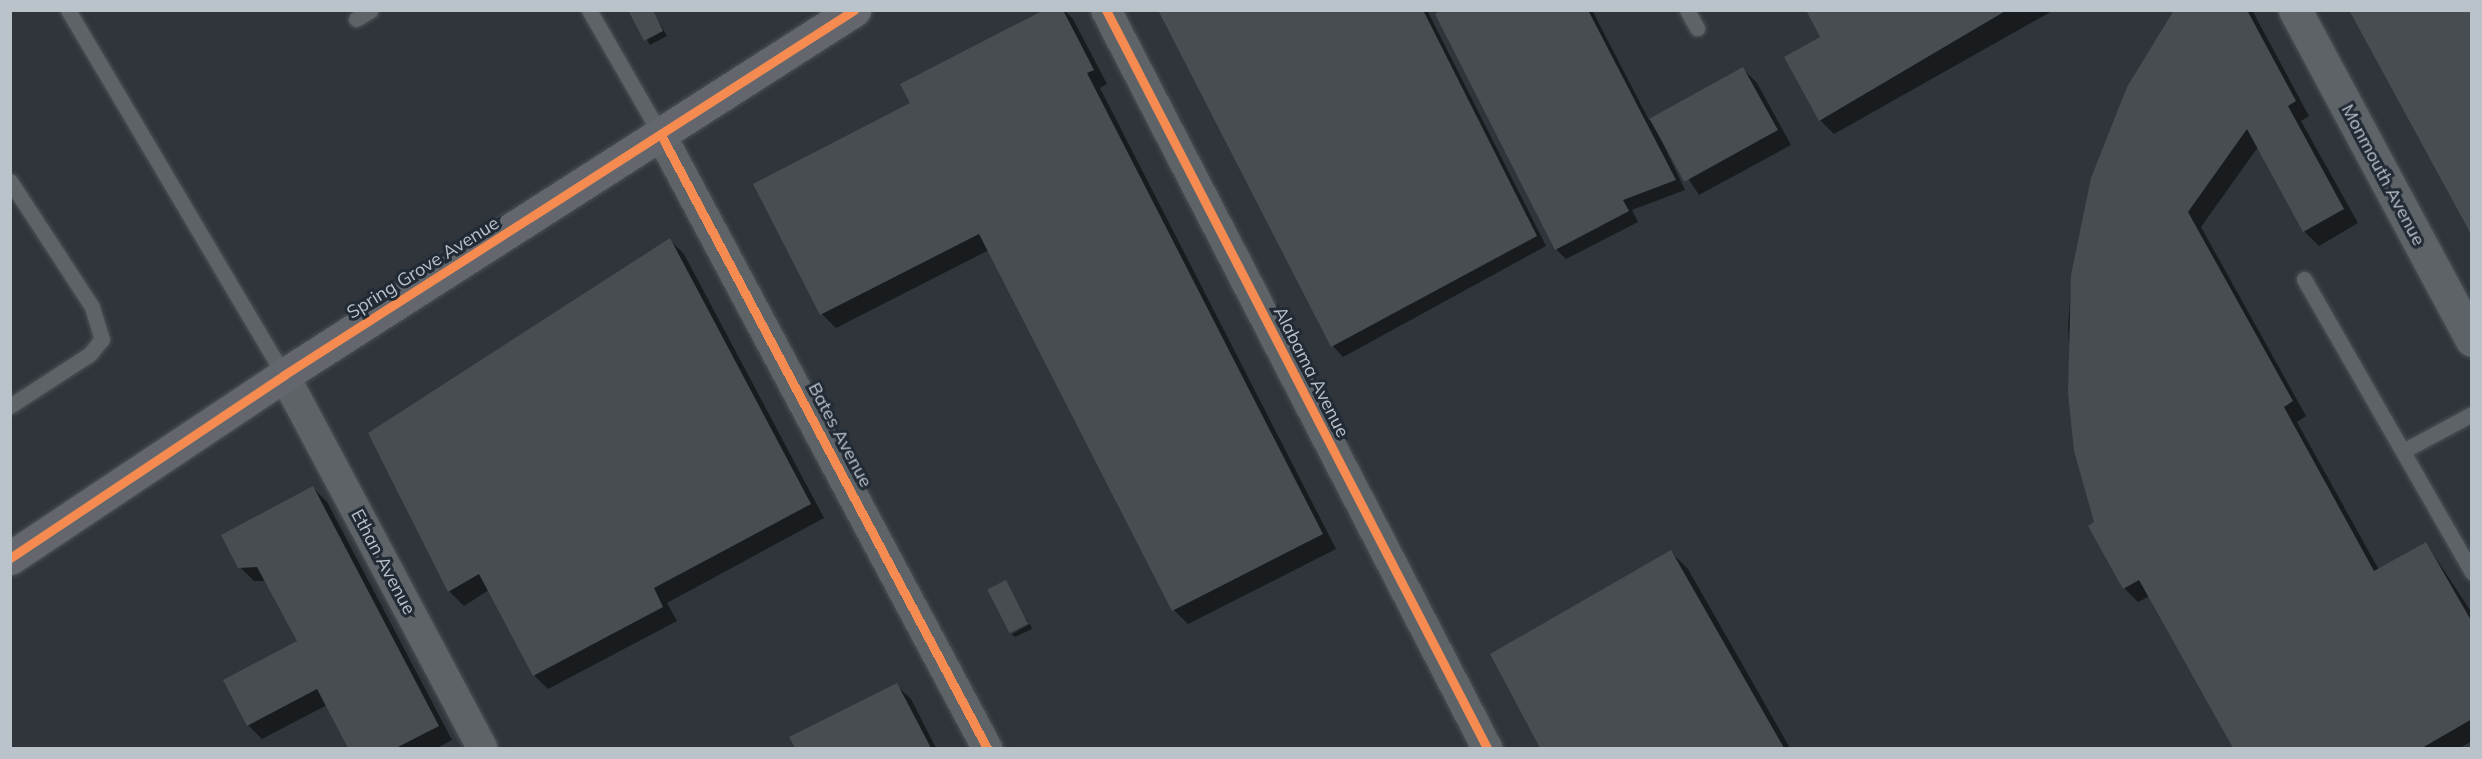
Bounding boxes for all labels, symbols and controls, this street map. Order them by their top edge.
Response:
street label: Monmouth Avenue [2337,101,2429,249]
street label: Spring Grove Avenue [343,212,503,324]
street label: Alabama Avenue [1269,303,1353,441]
street label: Bates Avenue [803,379,877,491]
street label: Ethan Avenue [346,506,420,618]

